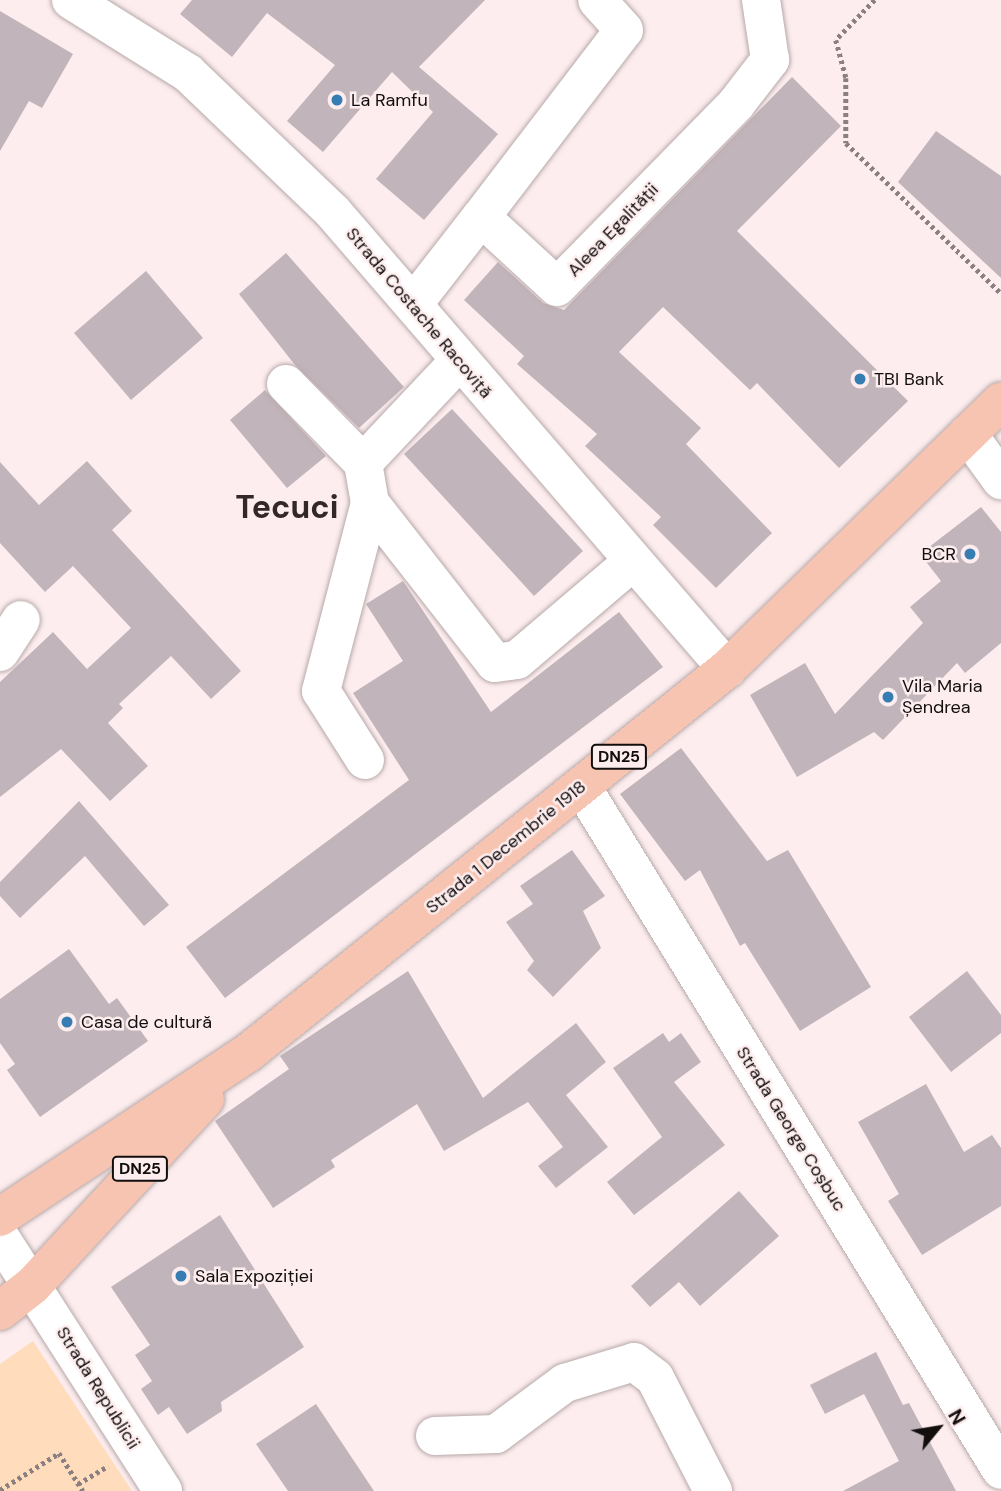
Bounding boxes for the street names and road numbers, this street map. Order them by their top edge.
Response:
street label: Aleea Egalității [563,179,663,281]
street label: Strada Costache Racoviță [341,223,497,403]
road number: DN25 [589,744,649,770]
street label: Strada 1 Decembrie 1918 [422,776,590,918]
street label: Strada George Coșbuc [732,1043,850,1215]
road number: DN25 [110,1156,170,1182]
street label: Strada Republicii [52,1323,144,1453]

